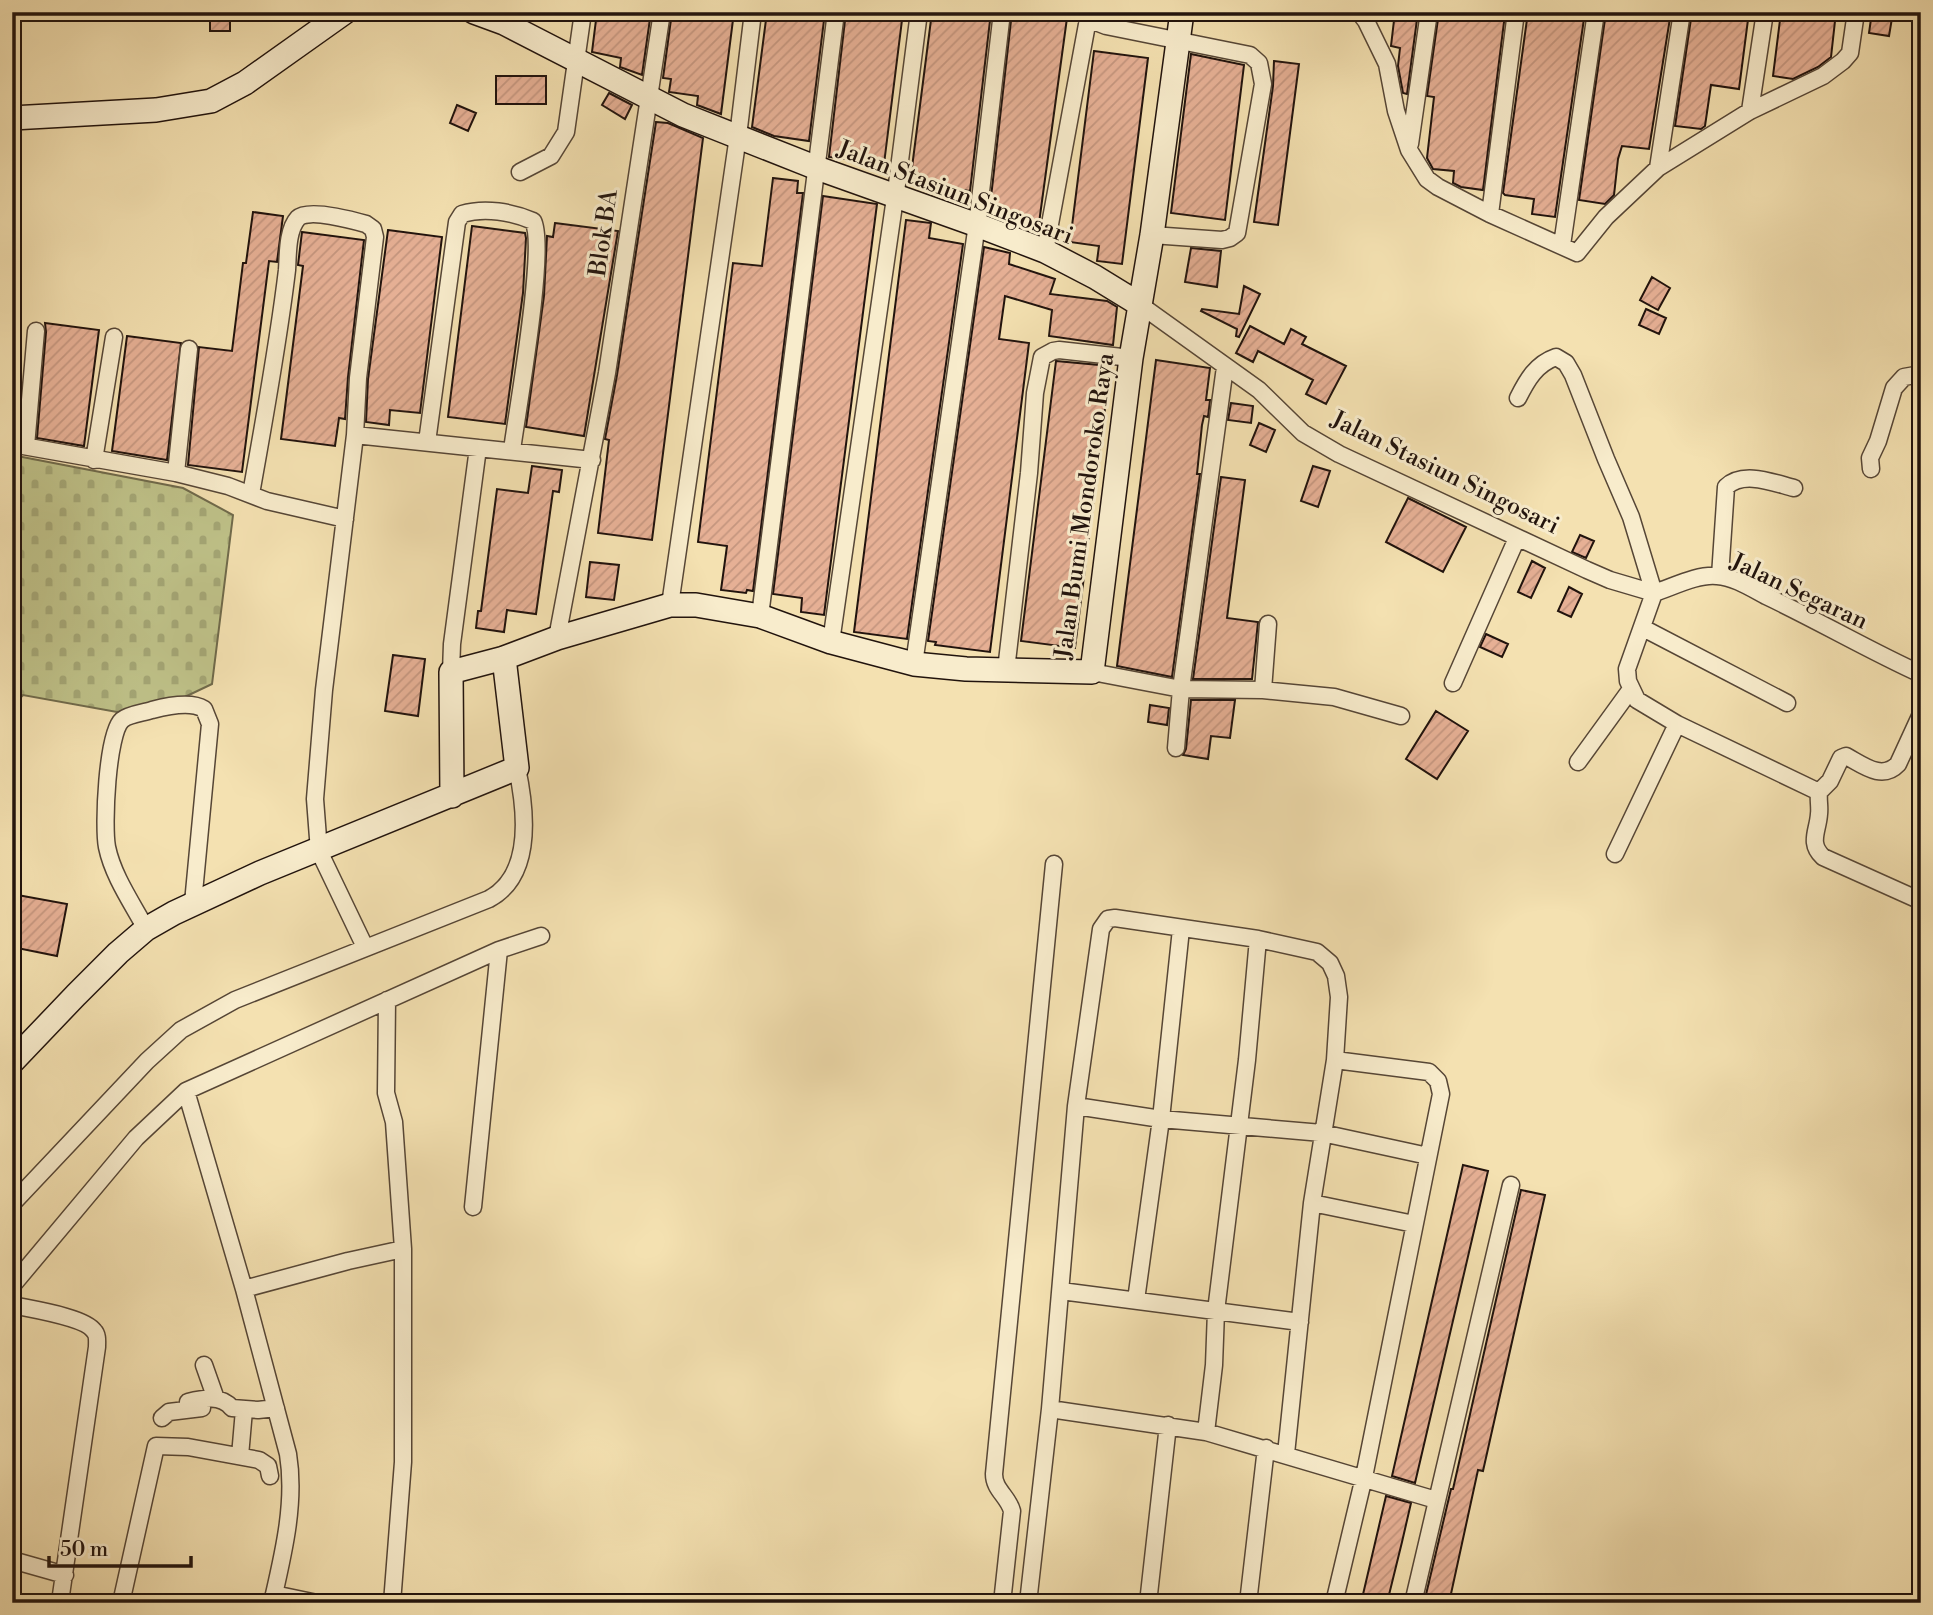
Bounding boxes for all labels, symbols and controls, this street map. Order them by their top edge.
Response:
street label: Jalan Stasiun Singosari [832,134,1077,252]
street label: Blok BA [583,187,625,279]
street label: Jalan Bumi Mondoroko Raya [1049,350,1121,662]
street label: Jalan Stasiun Singosari [1325,404,1564,541]
street label: Jalan Segaran [1725,547,1872,637]
scale bar [49,1524,191,1568]
text: 50 m [60,1537,108,1563]

